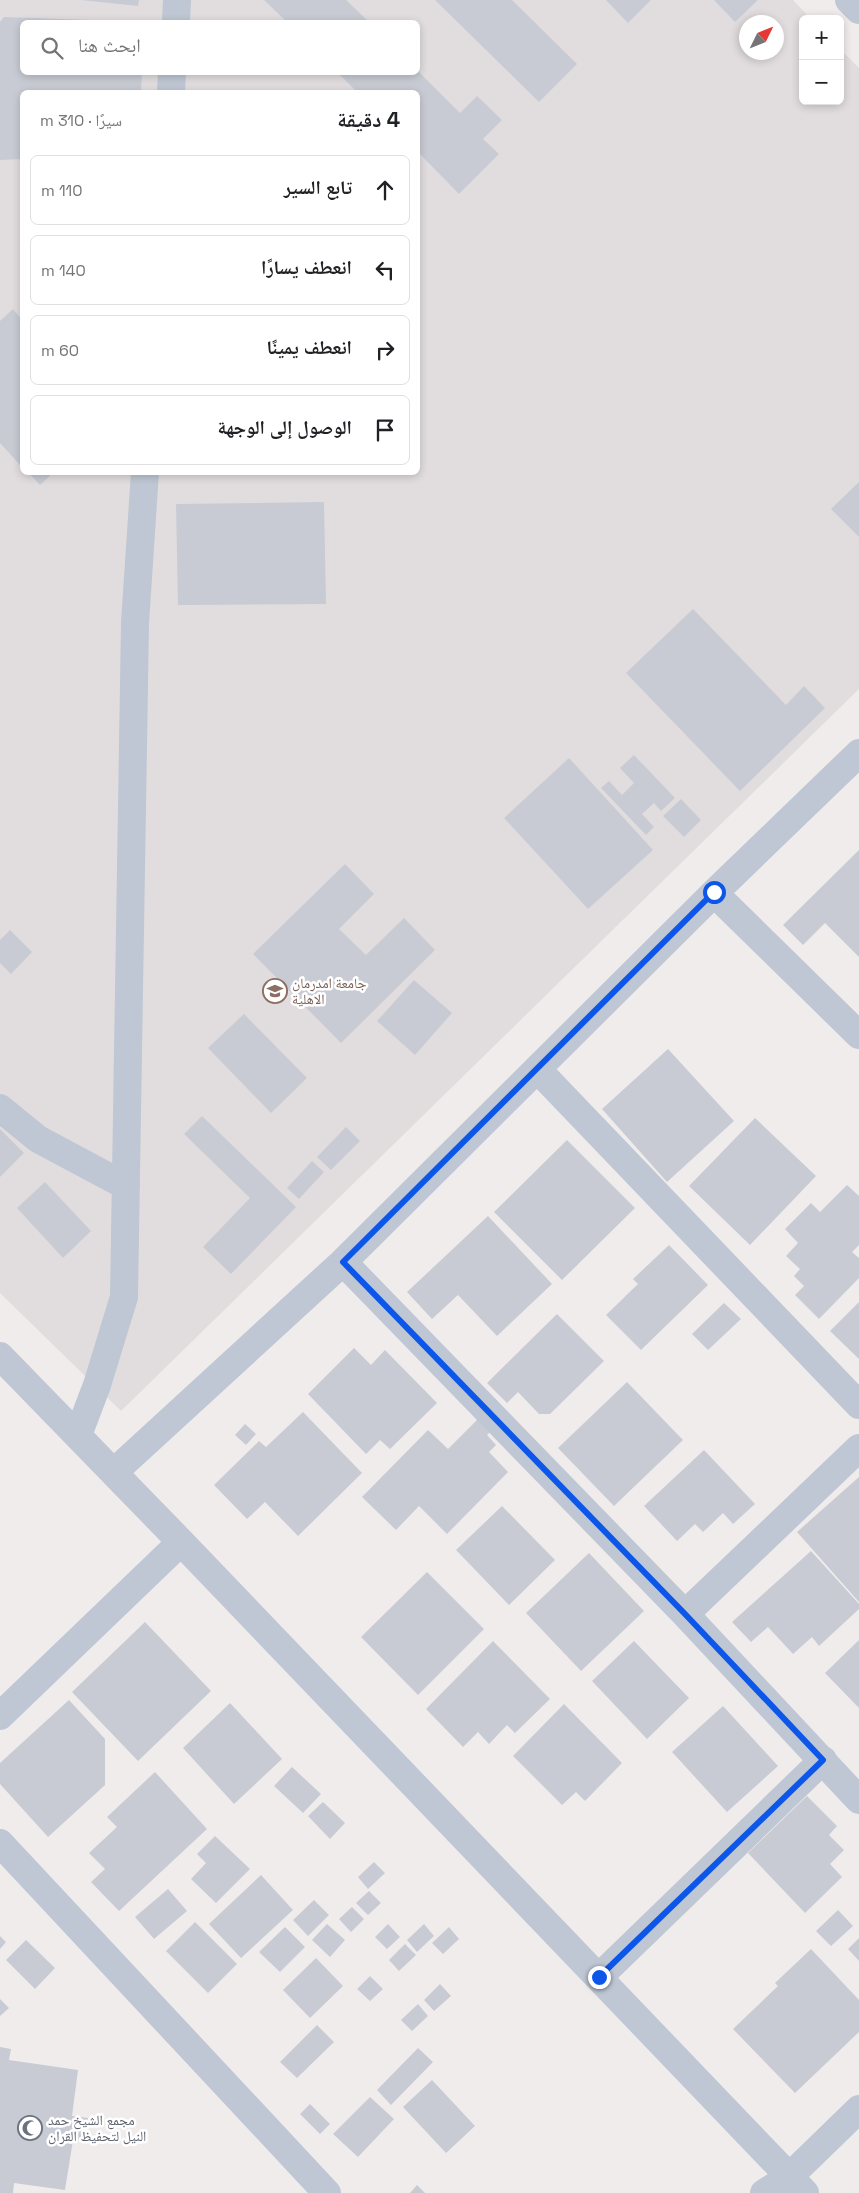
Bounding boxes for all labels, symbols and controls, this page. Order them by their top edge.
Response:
north arrow [739,15,784,60]
map controls [799,15,844,105]
button: + [799,15,844,60]
search box [20,20,420,75]
text: ابحث هنا [78,33,141,58]
icon: search [38,34,66,62]
button: − [799,60,844,105]
text: 4 دقيقة [337,106,400,133]
text: سيرًا · 310 m [40,110,122,131]
text: تابع السير [284,175,352,200]
icon: ahead [371,176,399,204]
text: 110 m [41,180,83,201]
text: انعطف يسارًا [261,255,352,280]
icon: left [371,256,399,284]
text: 140 m [41,260,86,281]
text: انعطف يمينًا [267,335,352,360]
icon: right [371,336,399,364]
text: 60 m [41,340,79,361]
text: الوصول إلى الوجهة [217,415,352,440]
icon: arrive [371,416,399,444]
route start [703,881,726,904]
place label: جامعة امدرمان الاهلية [292,974,367,1008]
school or university icon: جامعة امدرمان الاهلية [262,978,288,1004]
route end [588,1966,611,1989]
place label: مجمع الشيخ حمد النيل لتحفيظ القران [48,2111,146,2145]
mosque icon: مجمع الشيخ حمد النيل لتحفيظ القران [17,2115,43,2141]

